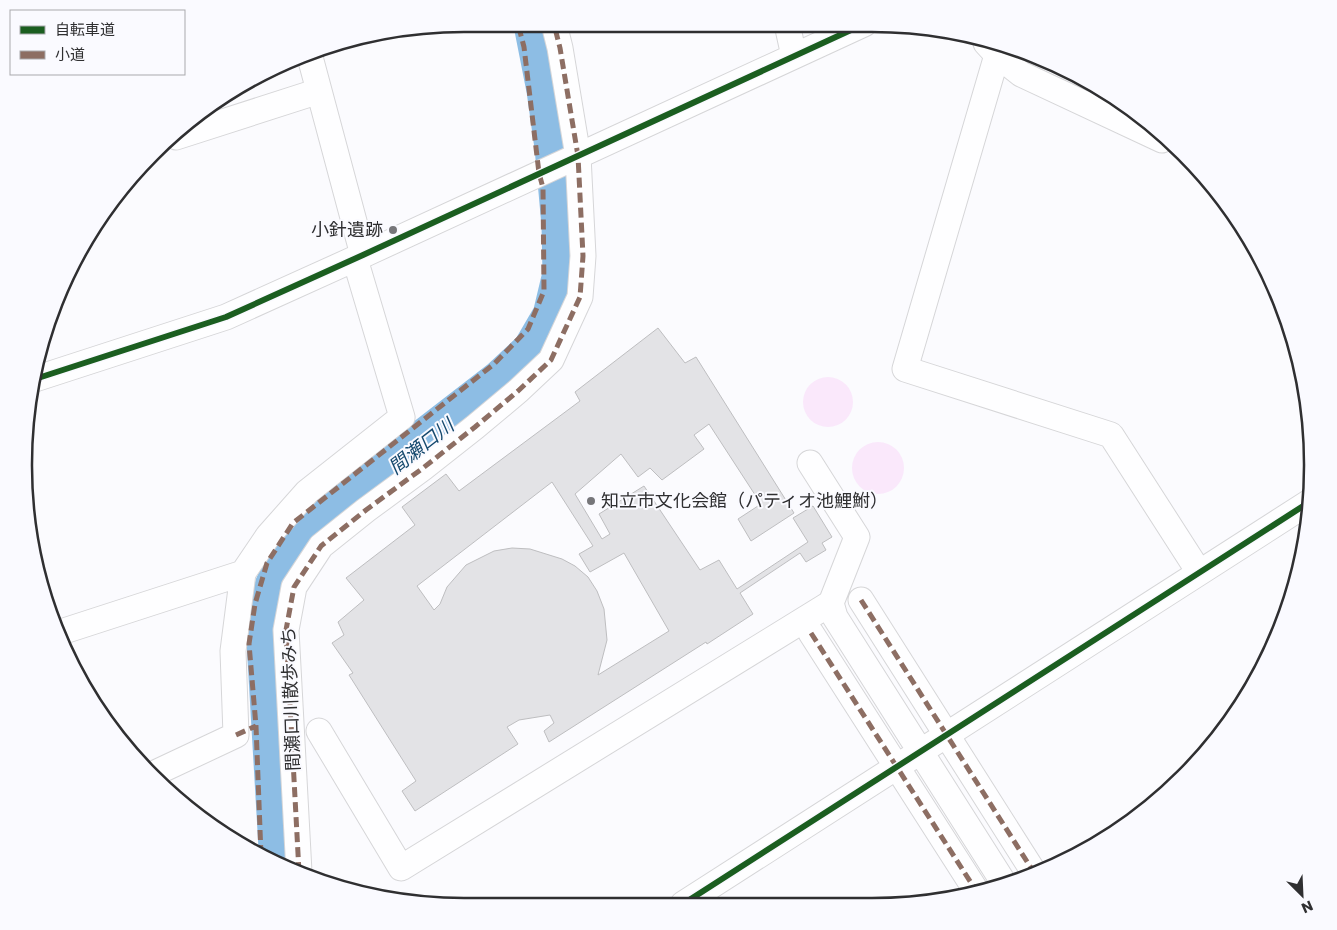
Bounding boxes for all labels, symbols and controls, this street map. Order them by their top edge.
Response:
legend [10,10,185,75]
text: 自転車道 [55,19,115,40]
text: 小道 [55,44,85,65]
place label: 小針遺跡 [311,217,383,242]
marker: 小針遺跡 [387,224,399,236]
water label: 間瀬口川 [383,411,461,480]
place label: 知立市文化会館（パティオ池鯉鮒） [601,488,888,513]
marker: 知立市文化会館（パティオ池鯉鮒） [585,495,597,507]
street label: 間瀬口川散歩みち [275,627,306,771]
north arrow [1277,870,1327,920]
text: N [1298,896,1316,918]

